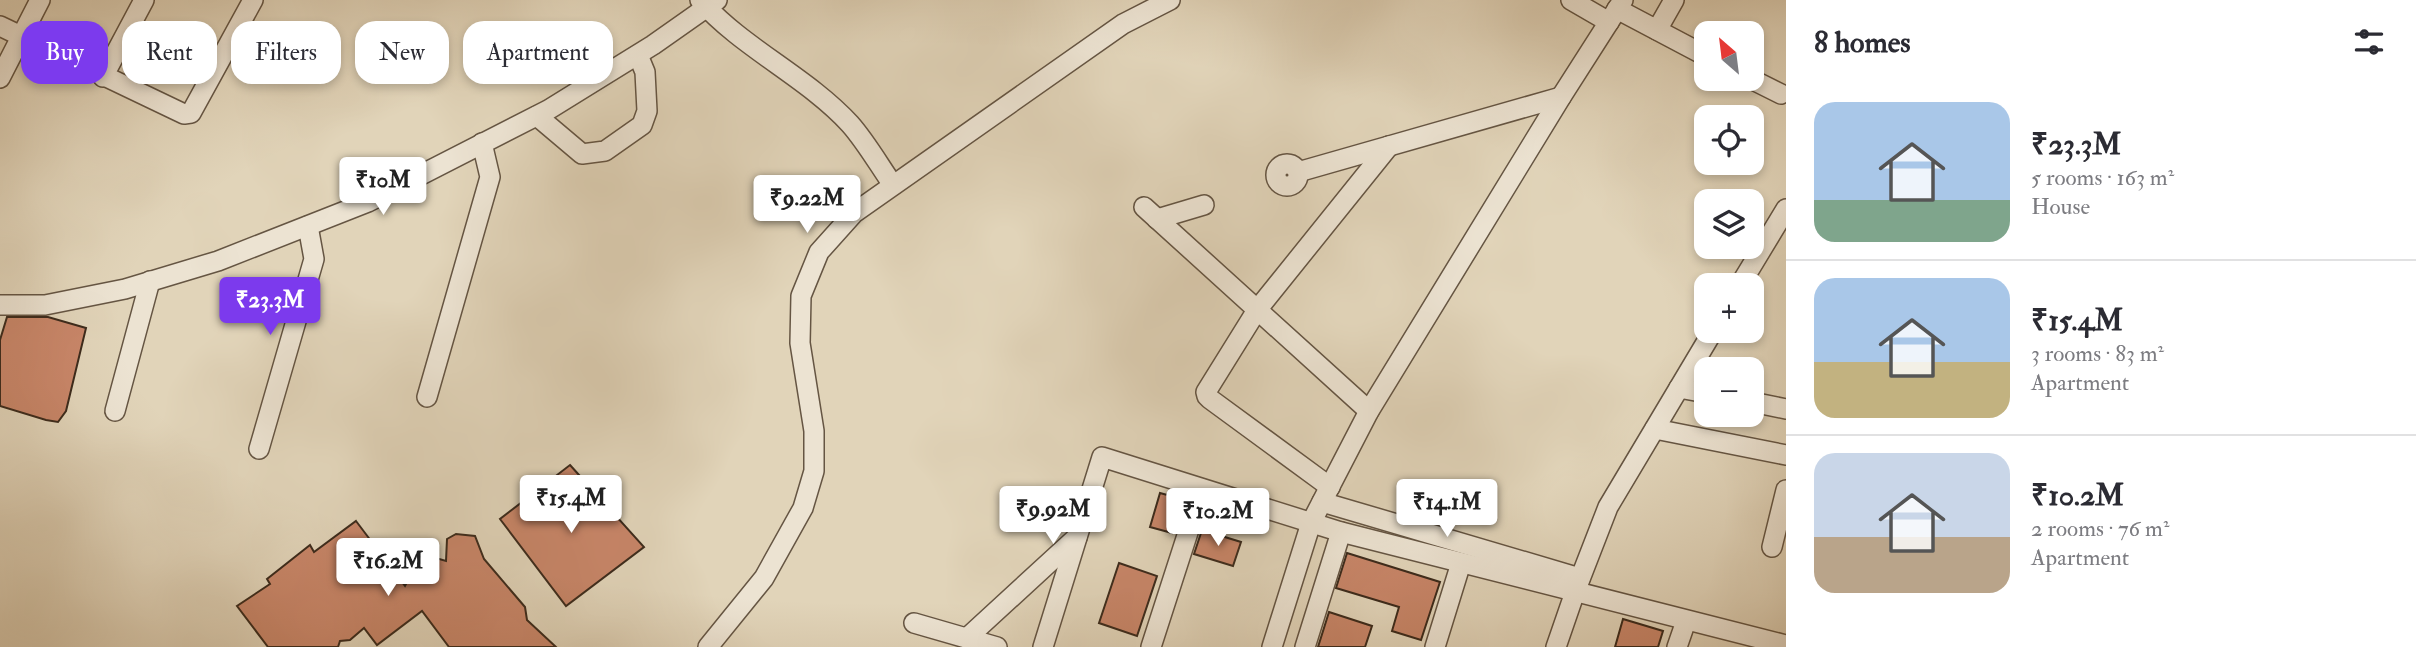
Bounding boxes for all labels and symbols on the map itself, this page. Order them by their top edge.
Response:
north arrow [1694,21,1764,91]
pin: ₹10M [342,158,424,217]
pin: ₹9.22M [750,176,864,235]
pin: ₹23.3M [213,278,327,337]
pin: ₹15.4M [514,476,628,535]
pin: ₹14.1M [1390,480,1504,539]
pin: ₹9.92M [996,486,1110,546]
pin: ₹10.2M [1161,489,1275,548]
pin: ₹16.2M [331,538,445,598]

